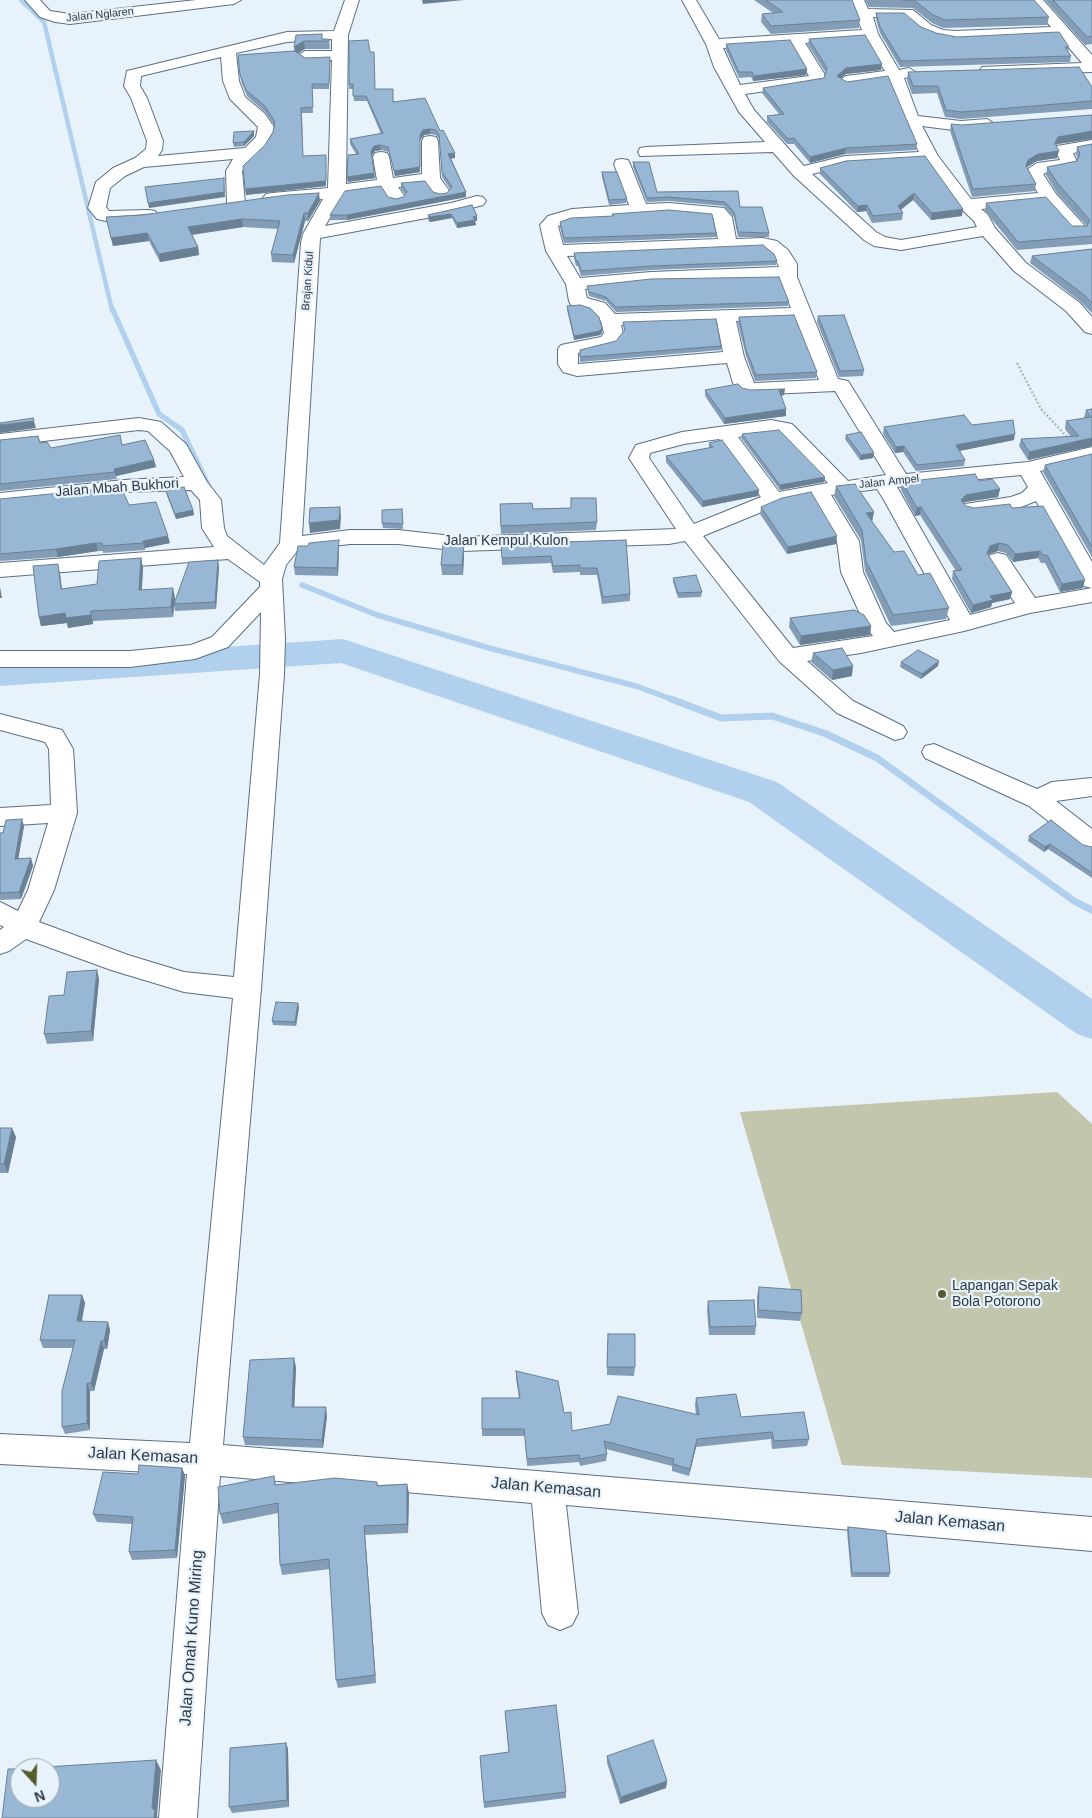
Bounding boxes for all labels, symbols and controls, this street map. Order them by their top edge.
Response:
street label: Jalan Nglaren [66,5,134,25]
street label: Brajan Kidul [299,251,317,311]
street label: Jalan Ampel [858,472,920,492]
street label: Jalan Mbah Bukhori [55,475,179,501]
street label: Jalan Kempul Kulon [444,533,568,549]
place label: Lapangan Sepak Bola Potorono [952,1278,1058,1310]
marker: Lapangan Sepak Bola Potorono [936,1288,948,1300]
street label: Jalan Kemasan [87,1444,199,1468]
street label: Jalan Kemasan [490,1474,602,1502]
street label: Jalan Kemasan [894,1508,1006,1536]
street label: Jalan Omah Kuno Miring [176,1550,208,1726]
north arrow [10,1758,60,1808]
text: N [32,1787,47,1805]

